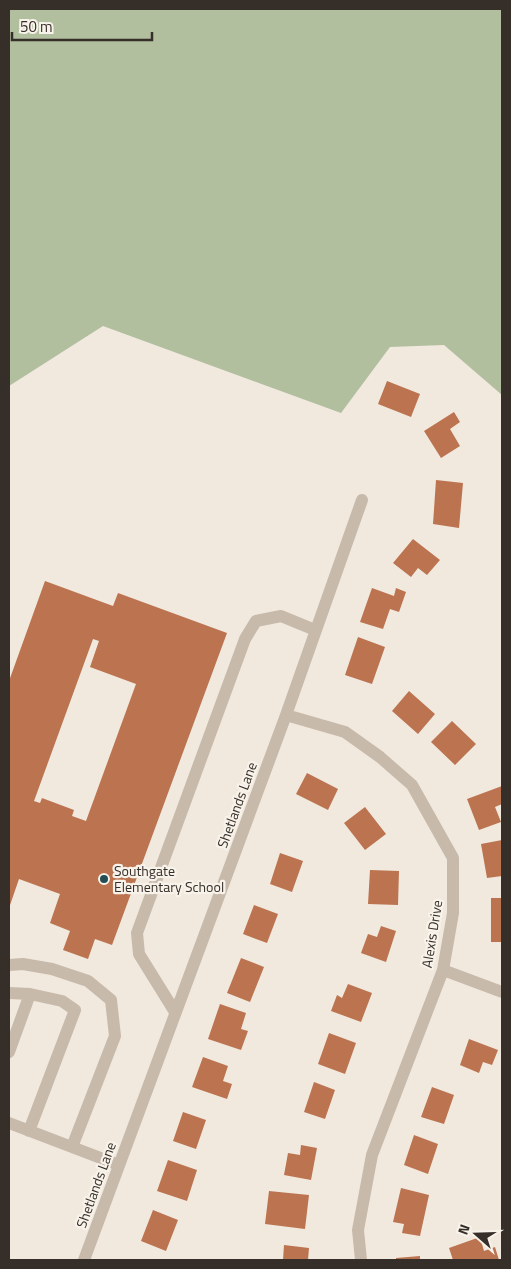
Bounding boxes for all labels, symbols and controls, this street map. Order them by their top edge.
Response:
scale bar [12,10,152,42]
text: 50 m [20,15,53,38]
street label: Shetlands Lane [211,759,262,851]
place label: Southgate Elementary School [114,860,224,897]
marker: Southgate Elementary School [98,873,110,885]
street label: Alexis Drive [416,899,447,969]
street label: Shetlands Lane [70,1139,121,1231]
north arrow [451,1209,501,1259]
text: N [452,1221,475,1238]

